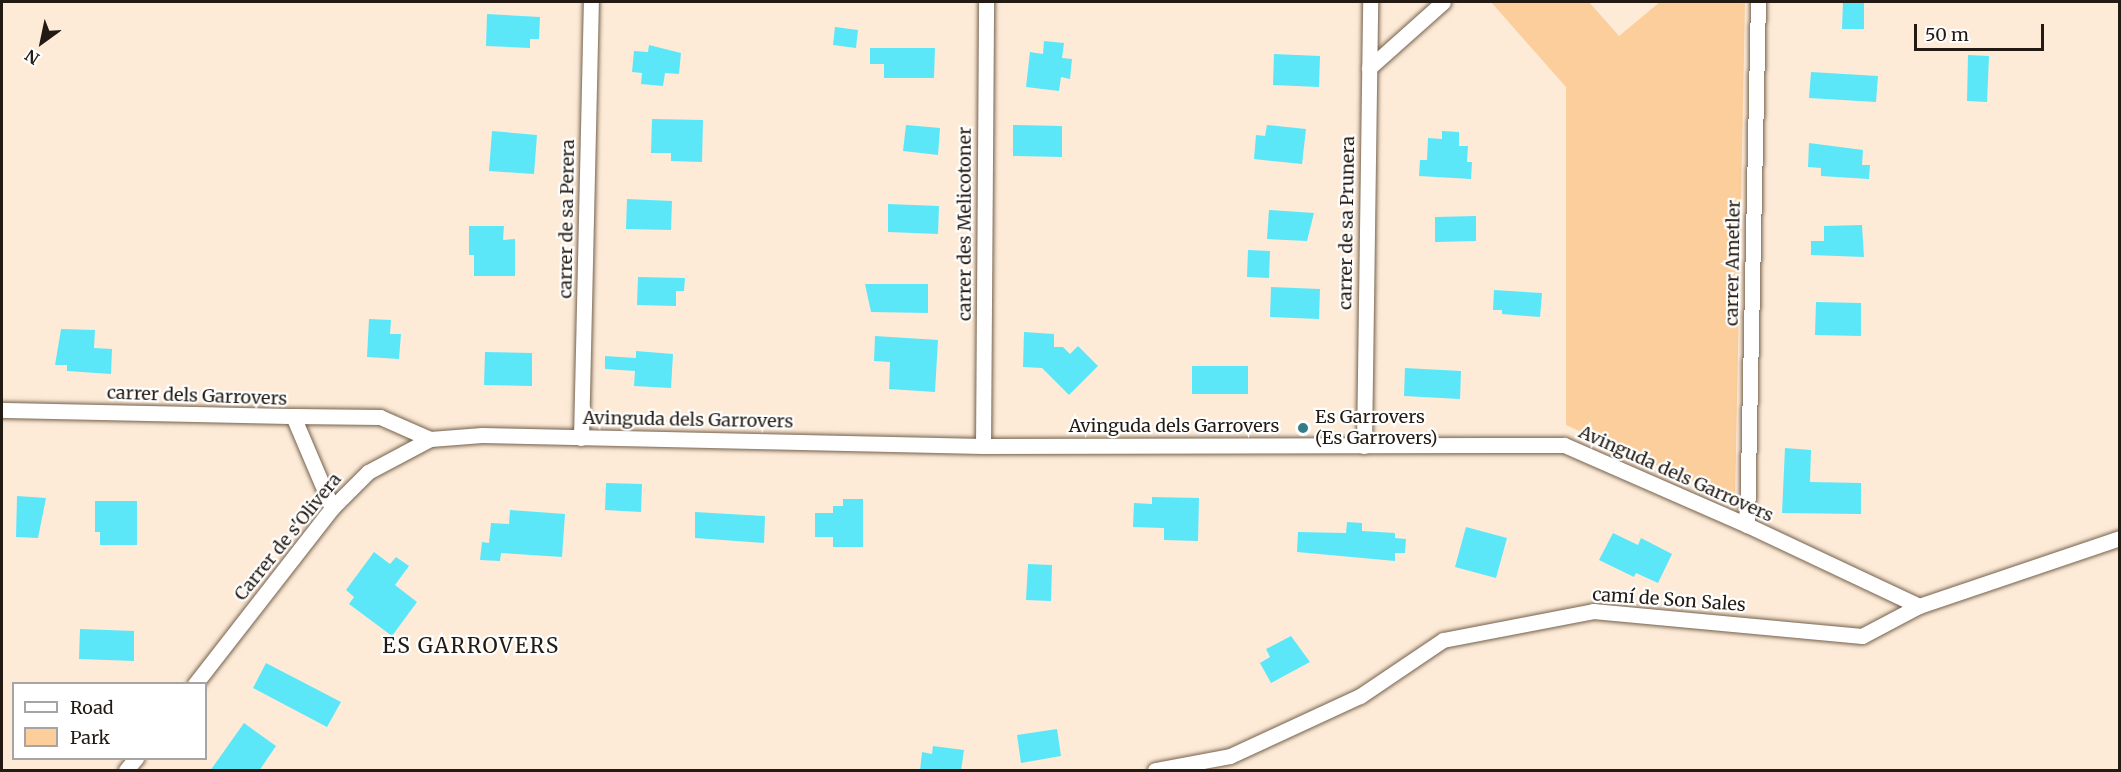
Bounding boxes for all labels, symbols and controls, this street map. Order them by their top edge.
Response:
north arrow [12,12,72,72]
scale bar [1917,12,2048,50]
text: 50 m [1925,23,1969,46]
text: N [21,45,43,69]
street label: carrer des Melicotoner [954,127,976,321]
street label: carrer de sa Prunera [1335,136,1359,310]
street label: carrer de sa Perera [555,139,579,299]
street label: carrer Ametler [1721,200,1745,326]
street label: carrer dels Garrovers [106,382,288,410]
street label: Avinguda dels Garrovers [583,407,793,433]
place label: Es Garrovers (Es Garrovers) [1315,407,1437,450]
street label: Avinguda dels Garrovers [1069,415,1279,437]
marker: Es Garrovers (Es Garrovers) [1296,421,1310,435]
street label: Avinguda dels Garrovers [1575,421,1777,527]
street label: Carrer de s'Olivera [230,469,346,605]
street label: camí de Son Sales [1592,584,1746,616]
district label: ES GARROVERS [382,633,560,659]
legend [12,682,207,760]
text: Road [70,696,114,719]
text: Park [70,726,110,749]

